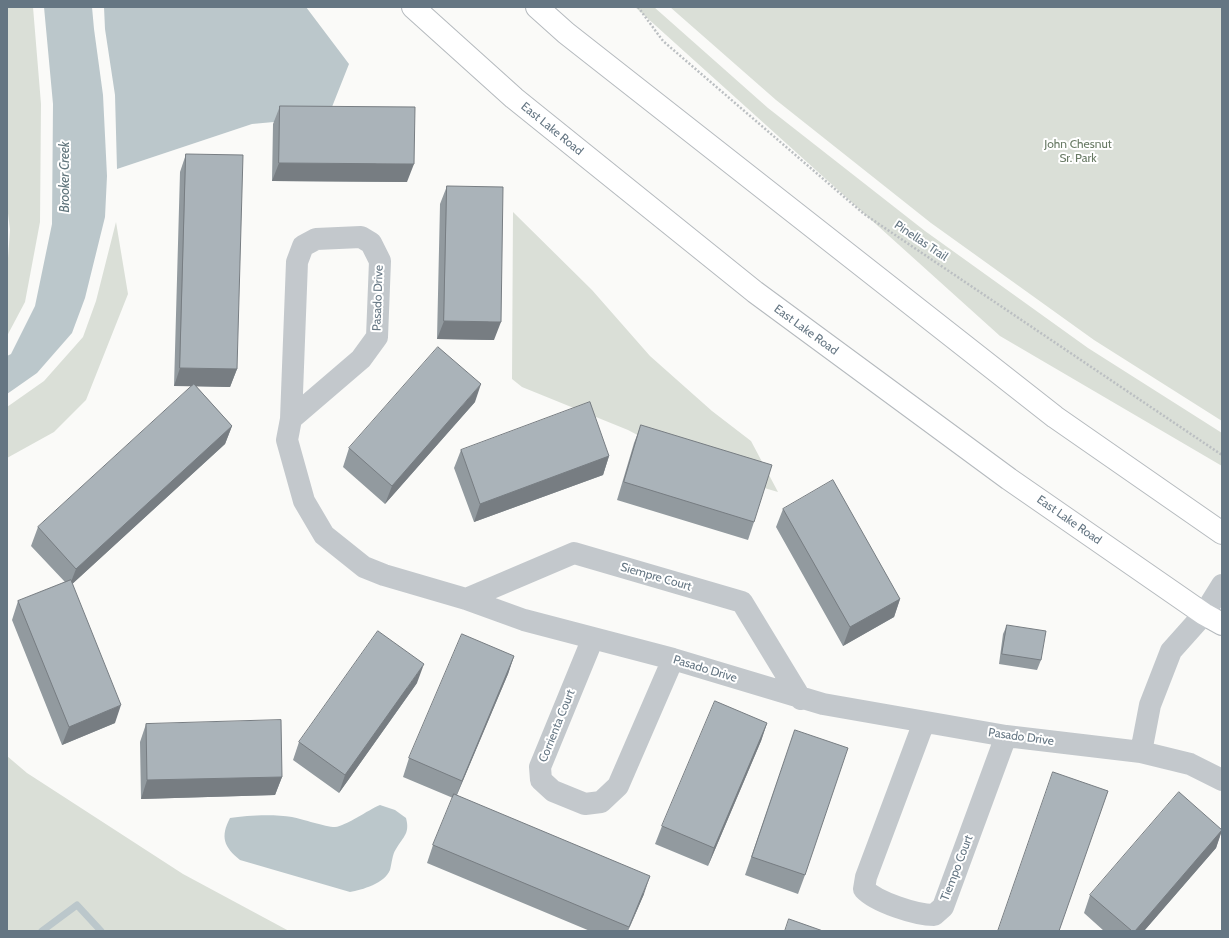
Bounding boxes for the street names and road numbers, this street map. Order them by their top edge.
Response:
street label: East Lake Road [518,100,586,158]
street label: Pinellas Trail [891,218,951,264]
street label: Pasado Drive [370,265,386,331]
street label: East Lake Road [771,302,841,358]
street label: East Lake Road [1034,492,1104,548]
street label: Siempre Court [619,560,693,594]
street label: Pasado Drive [671,652,739,686]
street label: Corrienta Court [536,688,578,764]
street label: Pasado Drive [987,725,1055,749]
street label: Tiempo Court [938,833,976,903]

